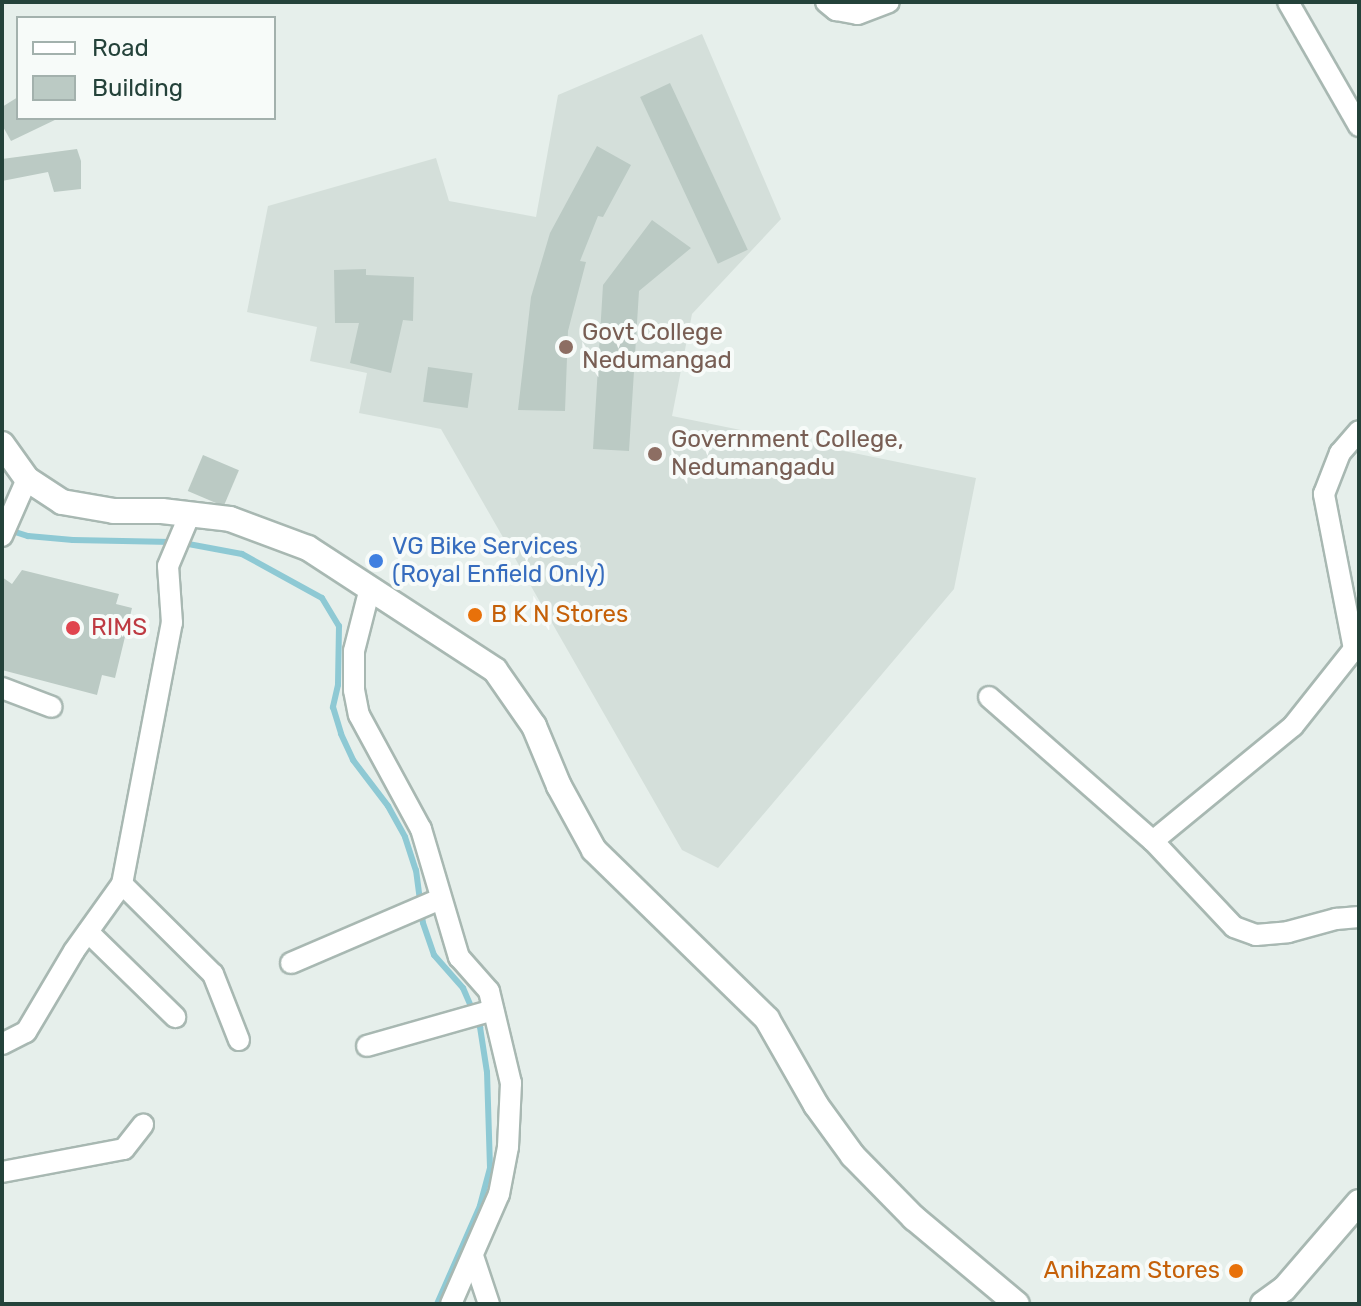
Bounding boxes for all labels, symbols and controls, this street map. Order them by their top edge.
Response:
legend [16,16,276,120]
text: Road [92,34,149,62]
text: Building [92,74,183,102]
place label: Govt College Nedumangad [582,319,732,375]
marker: Govt College Nedumangad [557,338,575,356]
place label: Government College, Nedumangadu [671,426,904,482]
marker: Government College, Nedumangadu [646,445,664,463]
place label: VG Bike Services (Royal Enfield Only) [392,533,605,589]
marker: VG Bike Services (Royal Enfield Only) [367,552,385,570]
place label: B K N Stores [491,601,628,629]
marker: B K N Stores [466,606,484,624]
place label: RIMS [91,614,147,642]
marker: RIMS [62,617,84,639]
place label: Anihzam Stores [1044,1257,1220,1285]
marker: Anihzam Stores [1227,1262,1245,1280]

